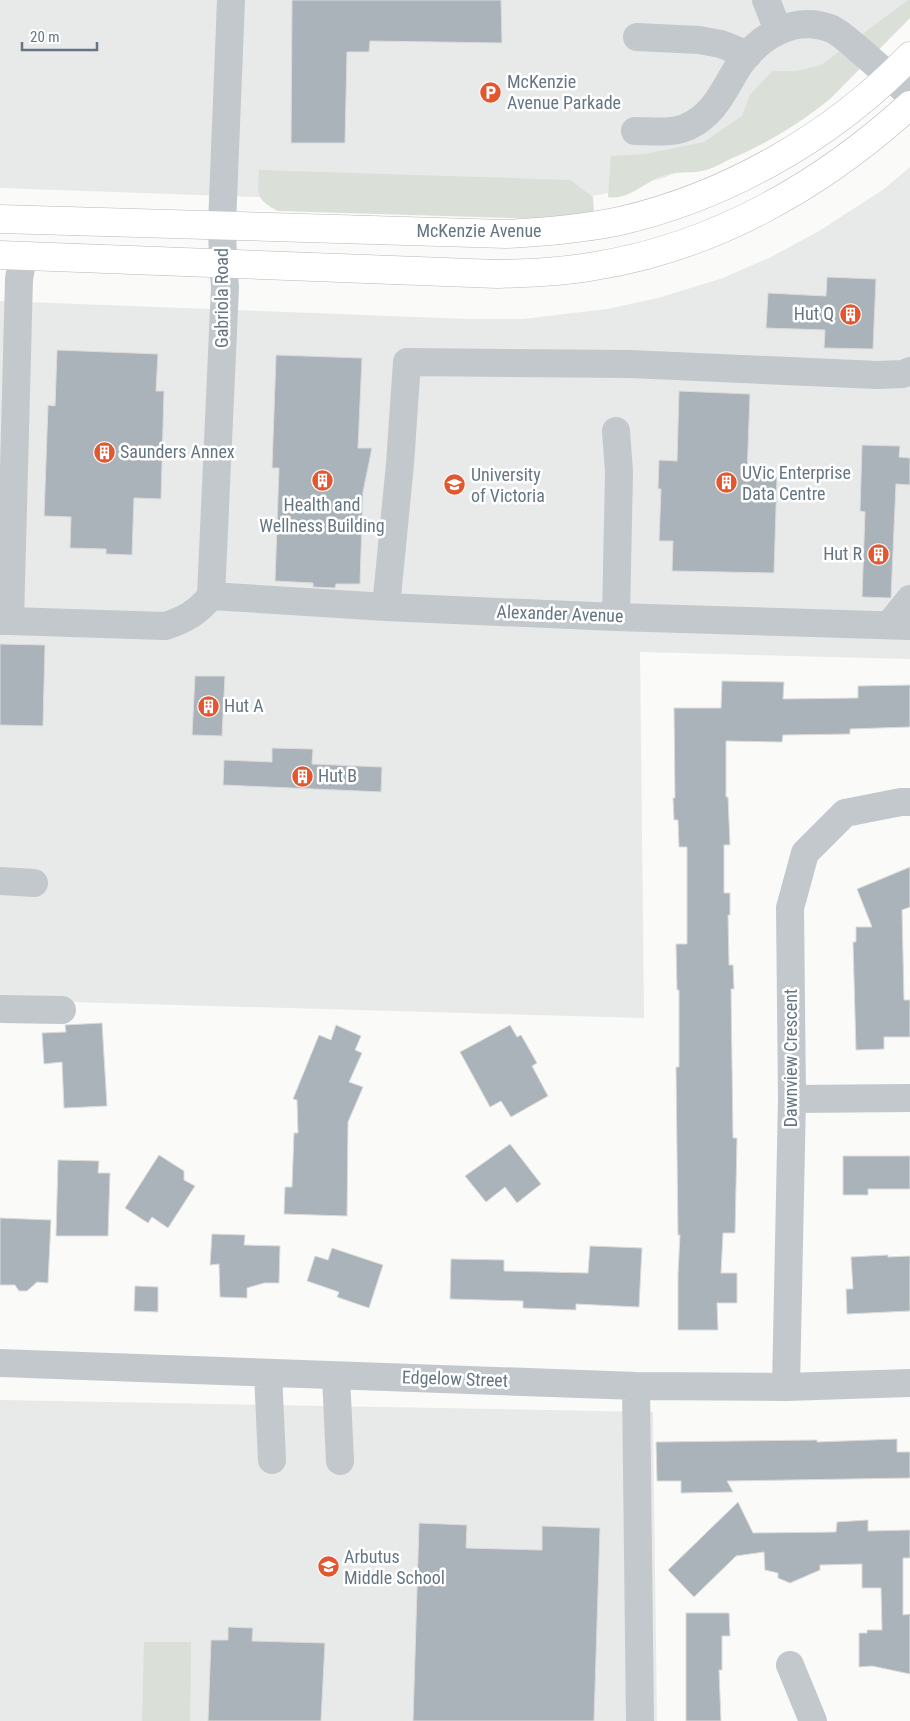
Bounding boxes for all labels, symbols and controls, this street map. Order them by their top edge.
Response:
scale bar [22,20,98,52]
text: 20 m [30,28,60,46]
place label: McKenzie Avenue Parkade [507,71,621,113]
parking icon: McKenzie Avenue Parkade [479,80,503,104]
street label: McKenzie Avenue [416,220,542,241]
street label: Gabriola Road [211,248,232,348]
building icon: Hut Q [838,302,862,326]
place label: Hut Q [794,303,834,324]
building icon: Saunders Annex [92,440,116,464]
place label: Saunders Annex [120,441,235,462]
place label: UVic Enterprise Data Centre [742,462,851,504]
place label: University of Victoria [471,464,545,506]
building icon: Health and Wellness Building [310,468,334,492]
building icon: UVic Enterprise Data Centre [714,471,738,495]
school or university icon: University of Victoria [443,473,467,497]
place label: Health and Wellness Building [259,494,385,536]
building icon: Hut R [866,542,890,566]
place label: Hut R [823,543,862,564]
street label: Alexander Avenue [496,601,624,626]
building icon: Hut A [196,694,220,718]
place label: Hut A [224,695,264,716]
building icon: Hut B [290,764,314,788]
place label: Hut B [318,765,357,786]
street label: Dawnview Crescent [780,989,801,1127]
street label: Edgelow Street [402,1366,508,1391]
place label: Arbutus Middle School [344,1546,445,1588]
school or university icon: Arbutus Middle School [316,1555,340,1579]

